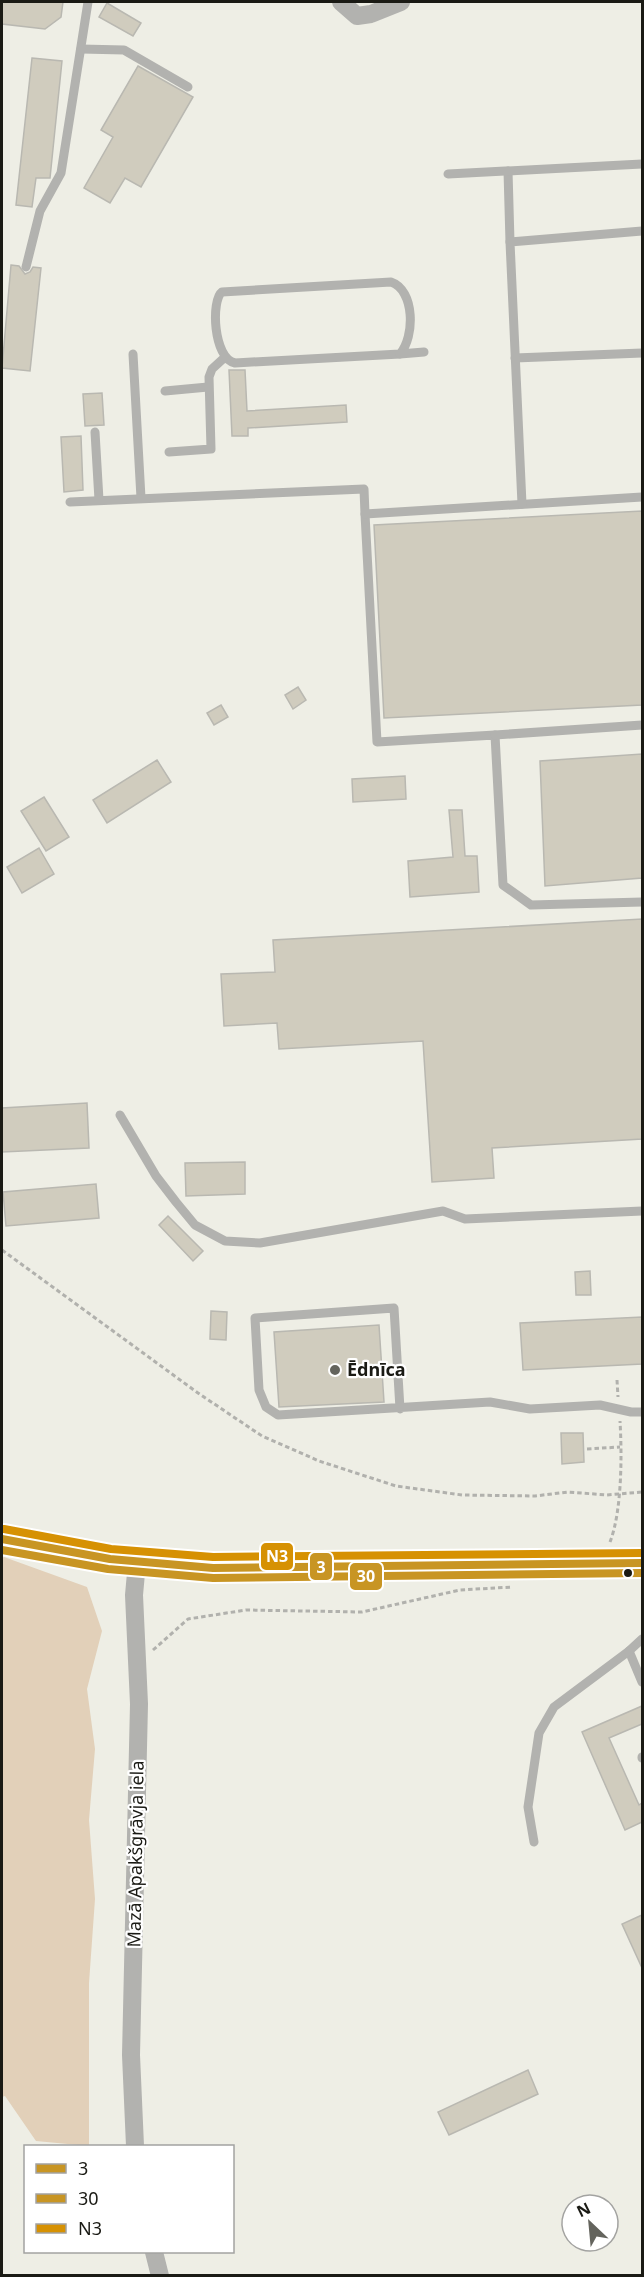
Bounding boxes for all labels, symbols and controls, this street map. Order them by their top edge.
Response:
place label: Ēdnīca [347,1357,406,1381]
marker: Ēdnīca [328,1363,342,1377]
line badge: N3 [260,1542,294,1571]
text: N3 [266,1545,288,1567]
line badge: 3 [309,1552,333,1581]
text: 3 [316,1556,326,1578]
line badge: 30 [349,1562,383,1591]
text: 30 [357,1565,375,1587]
unlabelled marker [622,1567,634,1579]
street label: Mazā Apakšgrāvja iela [121,1760,149,1948]
legend [24,2145,234,2253]
text: 3 [78,2156,88,2180]
text: 30 [78,2186,99,2210]
north arrow [560,2193,620,2253]
text: N [573,2197,594,2222]
text: N3 [78,2216,102,2240]

